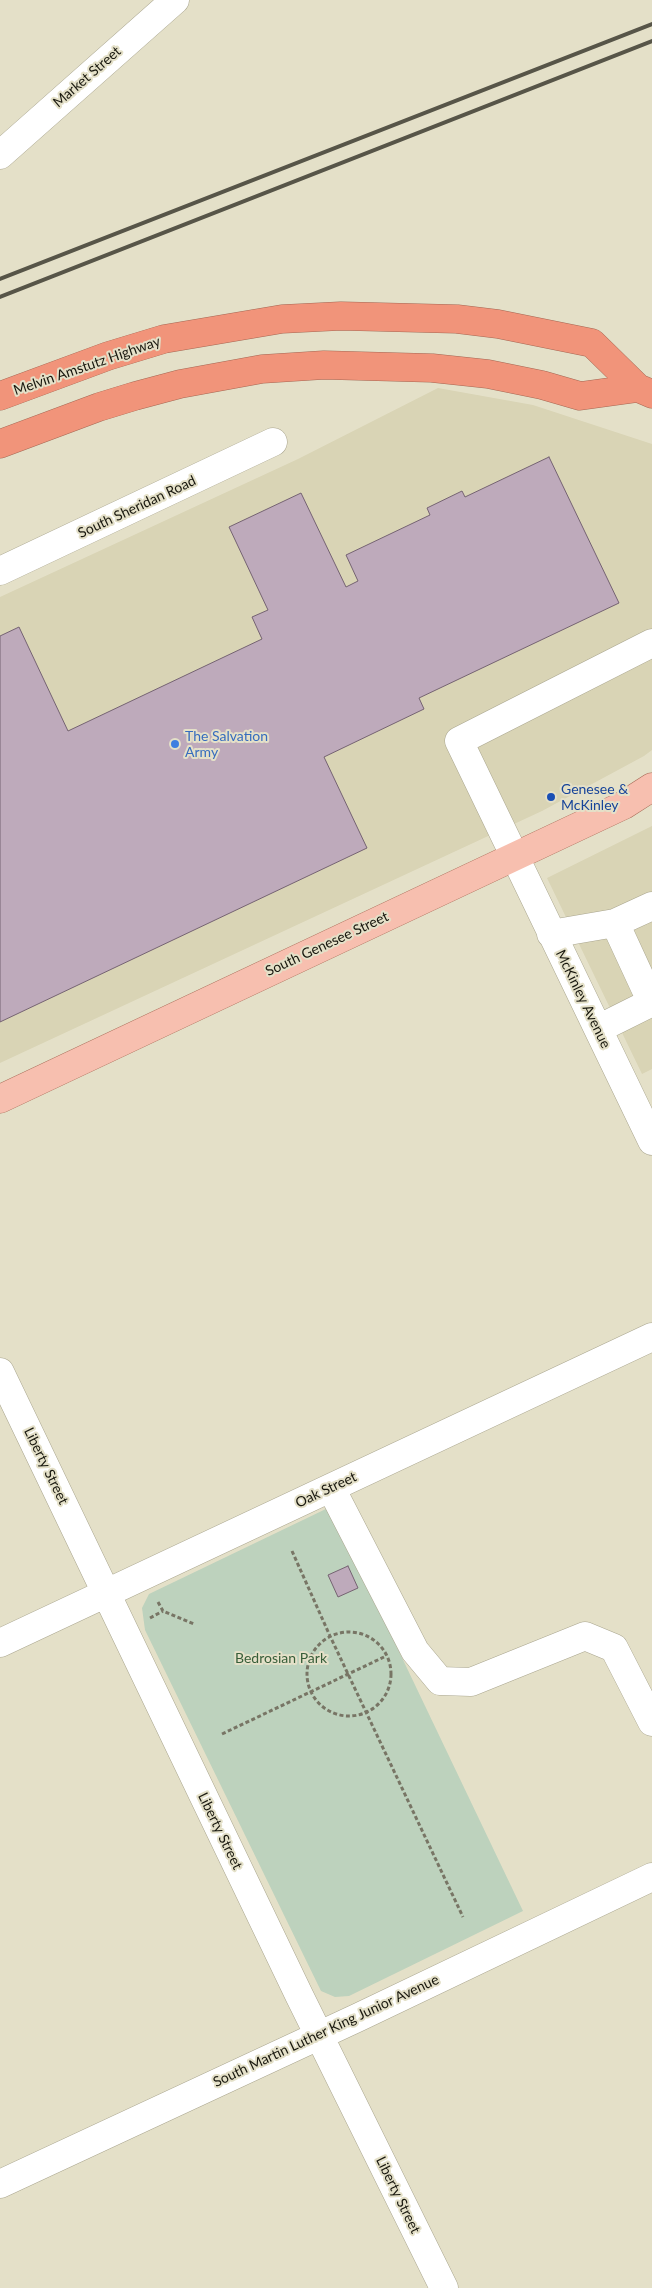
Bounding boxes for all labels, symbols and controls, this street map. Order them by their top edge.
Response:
street label: Market Street [50,43,124,111]
street label: Melvin Amstutz Highway [11,333,163,399]
street label: South Sheridan Road [75,472,199,542]
place label: The Salvation Army [185,728,268,760]
marker: The Salvation Army [169,738,181,750]
place label: Genesee & McKinley [561,781,628,814]
marker: Genesee & McKinley [545,791,557,803]
street label: South Genesee Street [263,908,391,980]
street label: McKinley Avenue [552,947,614,1051]
street label: Liberty Street [20,1425,72,1507]
street label: Oak Street [293,1469,359,1511]
park label: Bedrosian Park [235,1650,327,1666]
street label: Liberty Street [194,1790,246,1872]
street label: South Martin Luther King Junior Avenue [211,1971,441,2091]
street label: Liberty Street [372,2154,424,2236]

